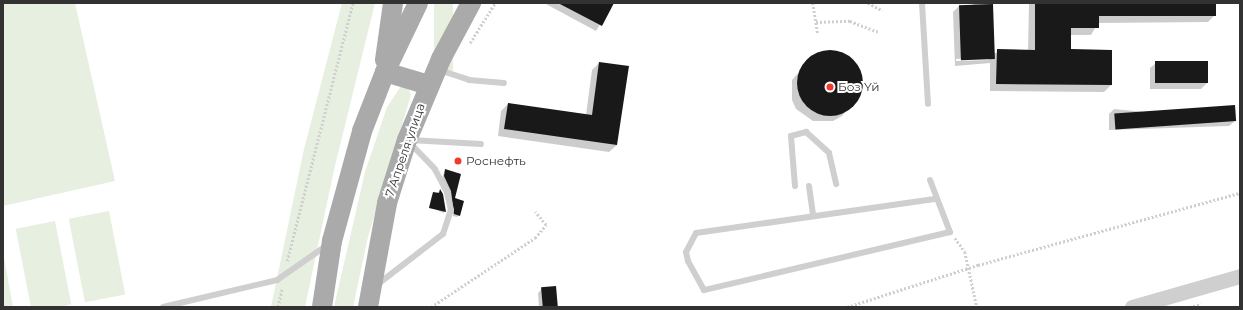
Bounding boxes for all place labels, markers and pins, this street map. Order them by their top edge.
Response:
place label: Боз Үй [838,80,880,94]
marker: Боз Үй [825,82,835,92]
place label: Роснефть [466,154,526,168]
marker: Роснефть [453,156,463,166]

